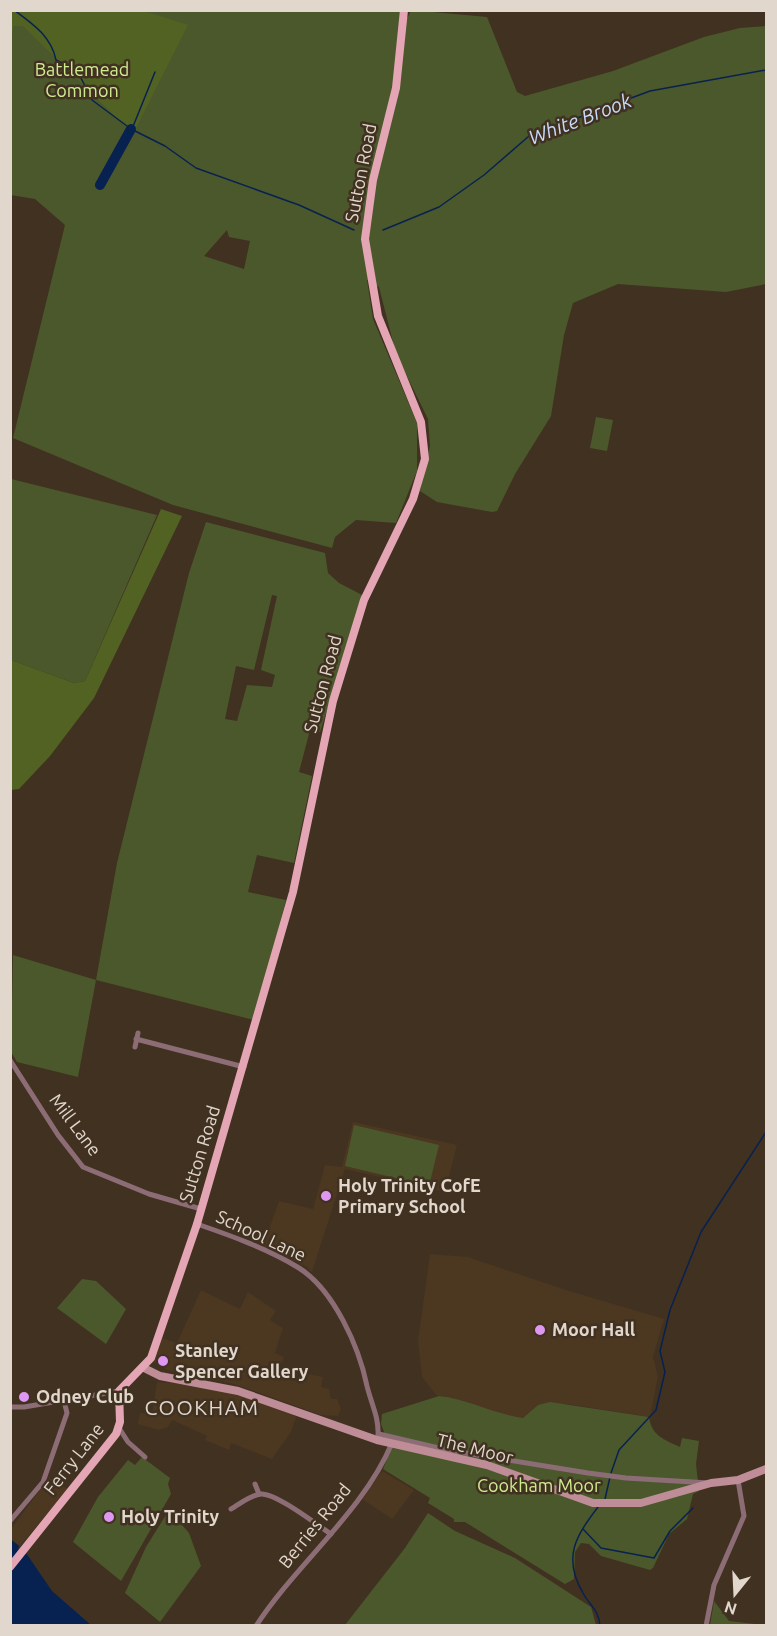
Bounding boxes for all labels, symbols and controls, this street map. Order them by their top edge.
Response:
park label: Battlemead Common [35,59,129,100]
water label: White Brook [525,88,635,149]
street label: Sutton Road [341,122,379,224]
street label: Sutton Road [299,633,345,735]
street label: Mill Lane [46,1090,106,1159]
street label: Sutton Road [175,1103,223,1205]
place label: Holy Trinity CofE Primary School [338,1175,481,1216]
marker: Holy Trinity CofE Primary School [319,1189,333,1203]
street label: School Lane [213,1206,309,1265]
place label: Moor Hall [552,1319,636,1339]
marker: Moor Hall [533,1323,547,1337]
place label: Stanley Spencer Gallery [175,1340,309,1381]
marker: Stanley Spencer Gallery [156,1354,170,1368]
place label: Odney Club [36,1386,134,1406]
marker: Odney Club [17,1390,31,1404]
district label: COOKHAM [144,1395,260,1419]
street label: Ferry Lane [39,1419,107,1498]
street label: The Moor [435,1429,516,1467]
park label: Cookham Moor [477,1475,601,1495]
street label: Berries Road [274,1479,354,1572]
place label: Holy Trinity [121,1506,220,1526]
marker: Holy Trinity [102,1510,116,1524]
north arrow [705,1564,765,1624]
text: N [722,1598,739,1619]

